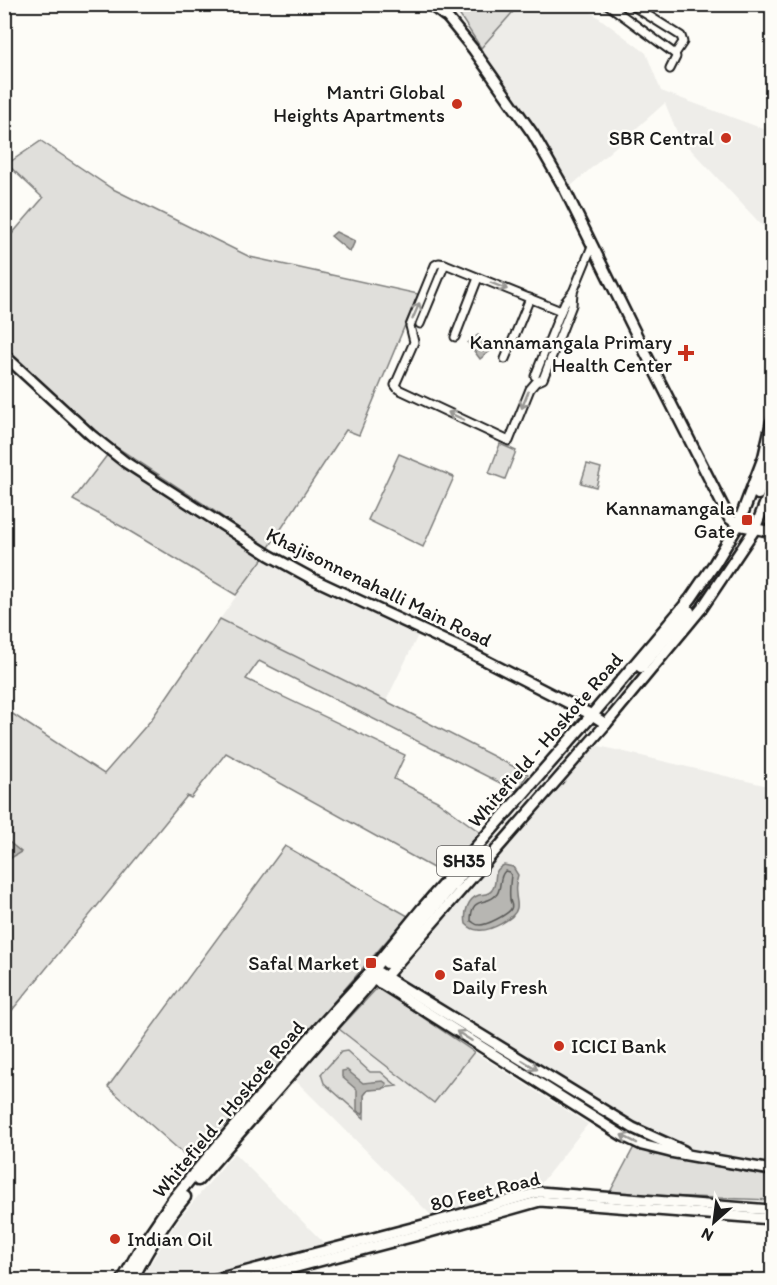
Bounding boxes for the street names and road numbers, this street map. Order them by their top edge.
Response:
street label: Khajisonnenahalli Main Road [262,522,496,652]
street label: Whitefield - Hoskote Road [462,647,628,832]
road number: SH35 [437,846,491,876]
street label: Whitefield - Hoskote Road [147,1015,309,1202]
street label: 80 Feet Road [428,1166,543,1216]

